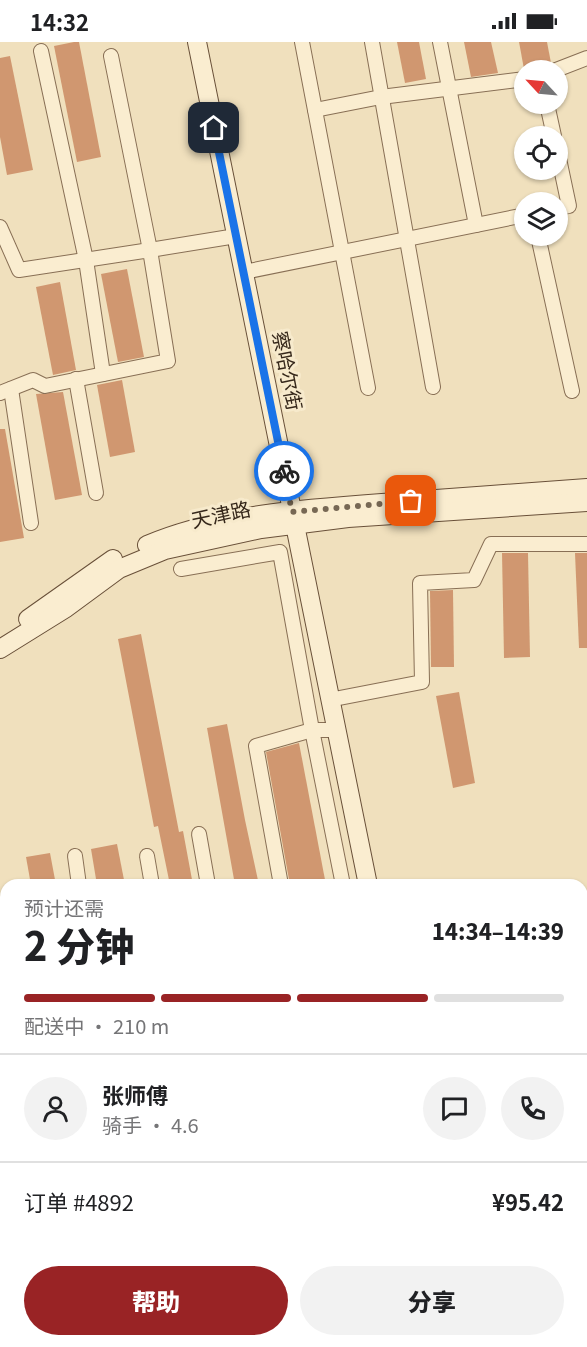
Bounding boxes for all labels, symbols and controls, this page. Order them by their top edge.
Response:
text: 14:32 [30,5,89,37]
north arrow [514,60,568,114]
map controls [514,60,568,246]
pin [188,102,239,153]
icon: home [197,111,230,144]
button: locate [514,126,568,180]
button: layers [514,192,568,246]
street label: 察哈尔街 [267,329,310,413]
courier [254,441,314,501]
icon: bike [268,455,301,488]
pin [385,475,436,526]
icon: bag [394,484,427,517]
street label: 天津路 [188,493,253,534]
text: 预计还需 [24,893,104,922]
text: 14:34–14:39 [432,914,564,946]
text: 2 分钟 [24,916,134,972]
text: 配送中 · 210 m [24,1011,169,1040]
button: person [24,1077,87,1140]
button: chat [423,1077,486,1140]
button: phone [501,1077,564,1140]
text: 张师傅 [102,1078,168,1110]
text: 骑手 · 4.6 [102,1110,199,1139]
text: 订单 #4892 [24,1185,134,1217]
text: ¥95.42 [492,1185,564,1217]
button: 帮助 [24,1266,288,1335]
button: 分享 [300,1266,564,1335]

